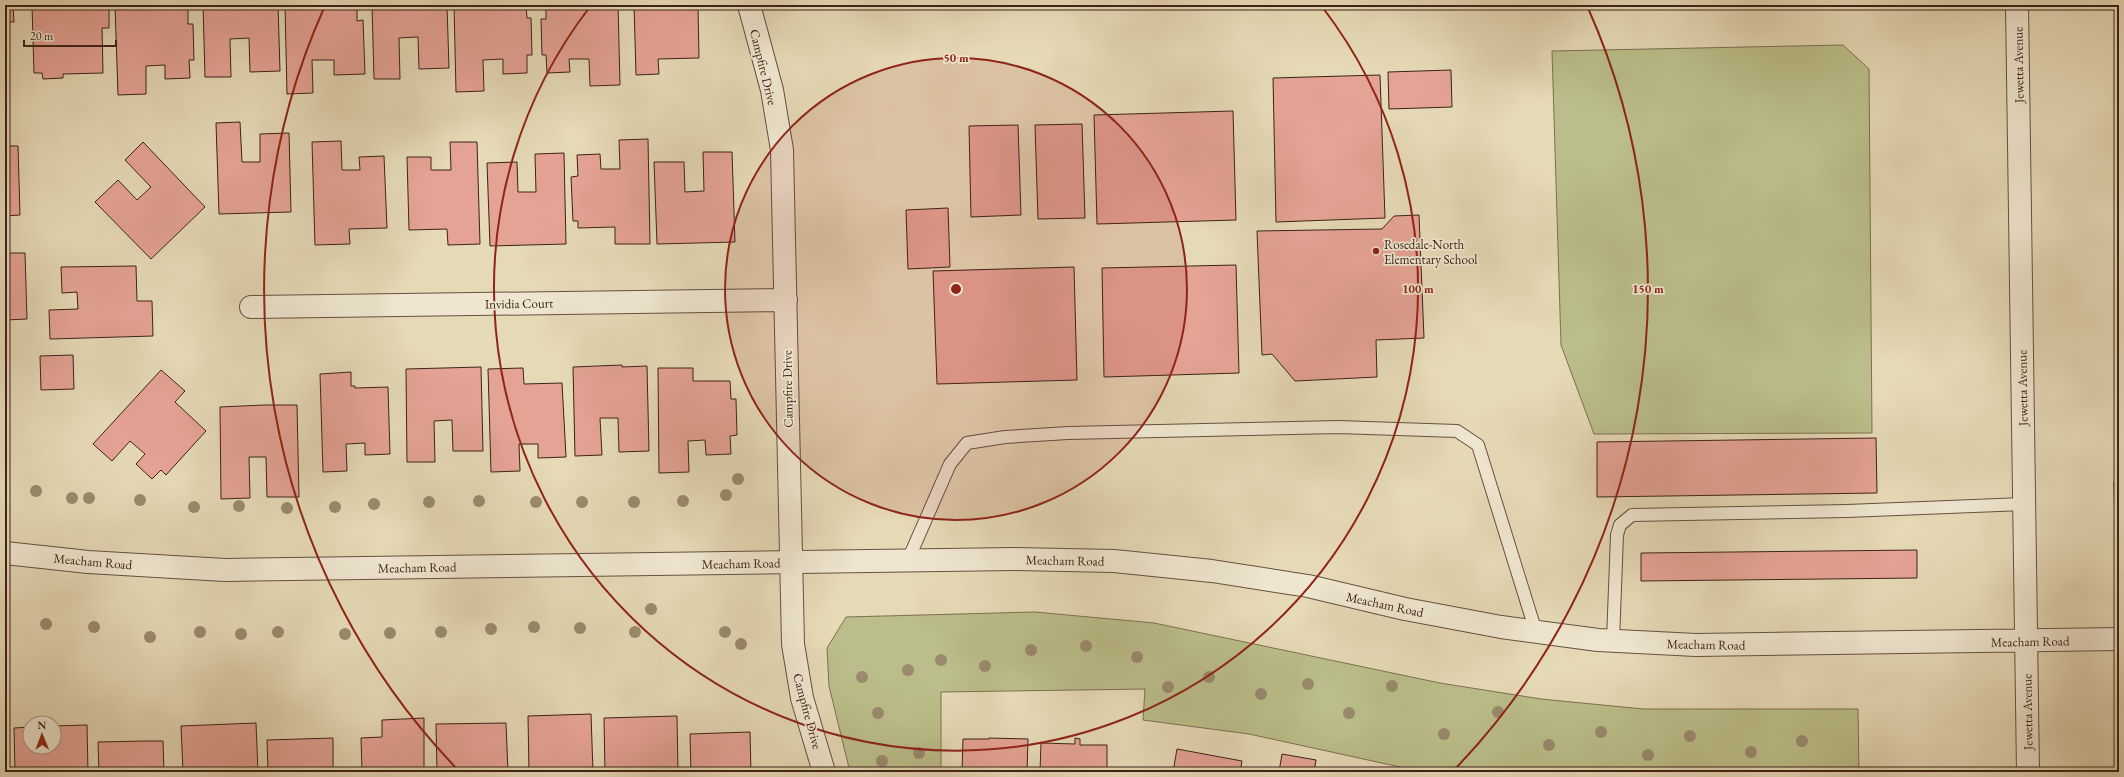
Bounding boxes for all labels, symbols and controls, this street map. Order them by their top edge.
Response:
scale bar [24,22,116,48]
street label: Campfire Drive [746,27,781,107]
street label: Jewetta Avenue [2009,27,2028,104]
text: 20 m [30,28,54,44]
text: 50 m [943,50,969,66]
place label: Rosedale-North Elementary School [1384,236,1477,268]
marker: Rosedale-North Elementary School [1371,246,1381,256]
text: 100 m [1402,281,1434,297]
text: 150 m [1632,281,1664,297]
centre of rings [949,282,963,296]
street label: Invidia Court [485,294,553,313]
street label: Campfire Drive [778,350,797,428]
street label: Jewetta Avenue [2013,350,2032,427]
street label: Meacham Road [53,550,133,573]
street label: Meacham Road [1025,551,1105,570]
street label: Meacham Road [701,554,781,573]
street label: Meacham Road [377,558,457,577]
street label: Meacham Road [1345,588,1426,621]
street label: Meacham Road [1990,632,2070,651]
street label: Meacham Road [1666,635,1746,654]
street label: Campfire Drive [789,671,826,751]
street label: Jewetta Avenue [2018,674,2037,751]
north arrow [22,715,62,755]
text: N [37,718,46,732]

